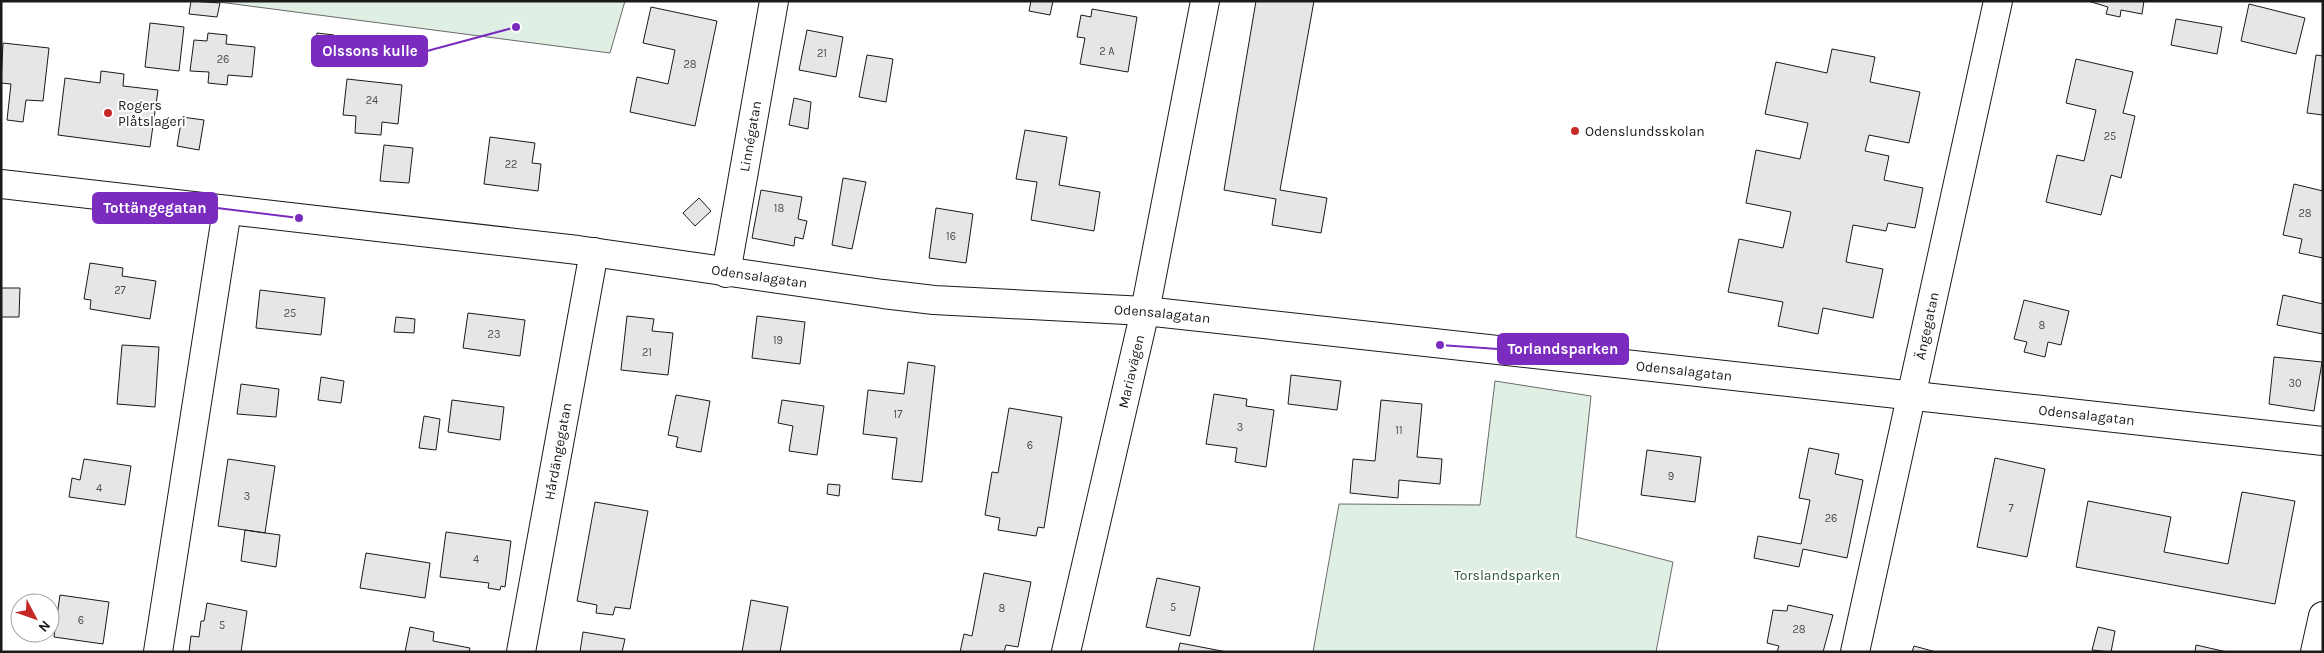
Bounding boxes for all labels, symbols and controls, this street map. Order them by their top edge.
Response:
callout: Olssons kulle [312,36,427,66]
text: Olssons kulle [322,42,418,60]
house number: 2 A [1099,45,1115,58]
house number: 21 [817,47,827,60]
house number: 26 [217,53,229,66]
house number: 28 [683,58,697,71]
house number: 24 [366,94,378,107]
place label: Rogers Plåtslageri [118,97,186,130]
street label: Linnégatan [736,99,765,173]
marker: Rogers Plåtslageri [102,107,114,119]
place label: Odenslundsskolan [1585,123,1705,140]
marker: Odenslundsskolan [1569,125,1581,137]
house number: 25 [2104,130,2116,143]
house number: 22 [505,158,517,171]
callout: Tottängegatan [93,193,217,223]
text: Tottängegatan [103,199,207,217]
house number: 18 [774,202,784,215]
house number: 28 [2298,207,2312,220]
house number: 16 [946,230,956,243]
street label: Odensalagatan [710,261,808,291]
house number: 27 [114,284,126,297]
street label: Ängegatan [1911,290,1942,361]
street label: Odensalagatan [1114,301,1211,327]
house number: 25 [284,307,296,320]
house number: 8 [2039,319,2046,332]
house number: 23 [488,328,500,341]
street label: Mariavägen [1114,333,1148,410]
house number: 19 [773,334,783,347]
callout: Torlandsparken [1498,334,1628,364]
text: Torlandsparken [1508,340,1618,358]
house number: 21 [642,346,652,359]
street label: Odensalagatan [1635,357,1733,384]
house number: 30 [2288,377,2302,390]
street label: Hårdängegatan [540,401,575,501]
street label: Odensalagatan [2038,401,2136,429]
house number: 17 [894,408,902,421]
house number: 3 [1237,421,1243,434]
house number: 11 [1395,424,1403,437]
house number: 6 [1027,439,1033,452]
house number: 9 [1668,470,1674,483]
house number: 4 [96,482,102,495]
house number: 3 [244,490,250,503]
house number: 7 [2008,502,2014,515]
house number: 26 [1825,512,1837,525]
house number: 4 [473,553,479,566]
park label: Torslandsparken [1454,567,1560,584]
north arrow [10,593,60,643]
house number: 5 [1170,601,1176,614]
house number: 8 [999,602,1006,615]
house number: 6 [78,614,84,627]
text: N [35,617,54,636]
house number: 5 [219,619,225,632]
house number: 28 [1792,623,1806,636]

